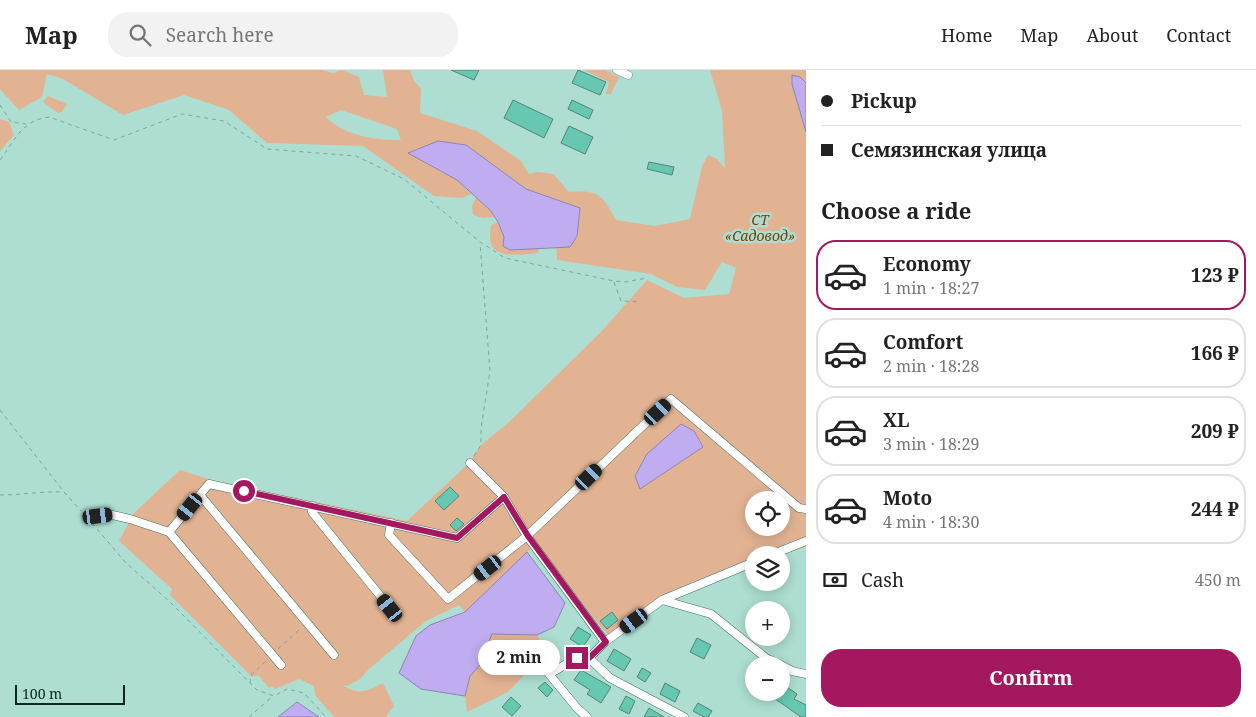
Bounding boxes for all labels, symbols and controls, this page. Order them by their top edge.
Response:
search box [108,12,458,57]
text: Map [25,18,78,51]
icon: search [126,21,154,49]
text: Search here [166,22,274,48]
text: Home [941,23,992,47]
text: Map [1020,23,1058,47]
text: About [1086,23,1138,47]
text: Contact [1166,23,1231,47]
text: Pickup [851,88,917,114]
text: Семязинская улица [851,137,1047,163]
text: Choose a ride [821,195,971,225]
park label: СТ «Садовод» [725,210,795,245]
text: Economy [883,251,971,277]
icon: car [823,253,868,298]
text: 123 ₽ [1191,262,1239,288]
text: 1 min · 18:27 [883,277,979,299]
text: Comfort [883,329,963,355]
icon: car [823,331,868,376]
text: 166 ₽ [1191,340,1239,366]
text: 2 min · 18:28 [883,355,979,377]
car [641,396,674,428]
text: XL [883,407,909,433]
icon: car [823,409,868,454]
text: 209 ₽ [1191,418,1239,444]
text: 3 min · 18:29 [883,433,979,455]
car [572,461,605,493]
route start [233,480,255,502]
text: Moto [883,485,932,511]
icon: car [823,487,868,532]
car [174,491,205,523]
map controls [745,491,790,701]
button: locate [745,491,790,536]
text: 244 ₽ [1191,496,1239,522]
car [82,507,113,525]
text: 4 min · 18:30 [883,511,979,533]
button: layers [745,546,790,591]
car [471,553,504,583]
icon: cash [821,566,849,594]
text: Cash [861,567,904,593]
text: 450 m [1195,569,1241,591]
car [374,592,405,624]
button: + [745,601,790,646]
car [617,606,650,636]
callout: 2 min [477,640,560,676]
text: 2 min [496,646,542,668]
route end [566,647,588,669]
button: Confirm [821,649,1241,707]
button: − [745,656,790,701]
scale bar [15,682,125,705]
text: 100 m [22,684,62,703]

